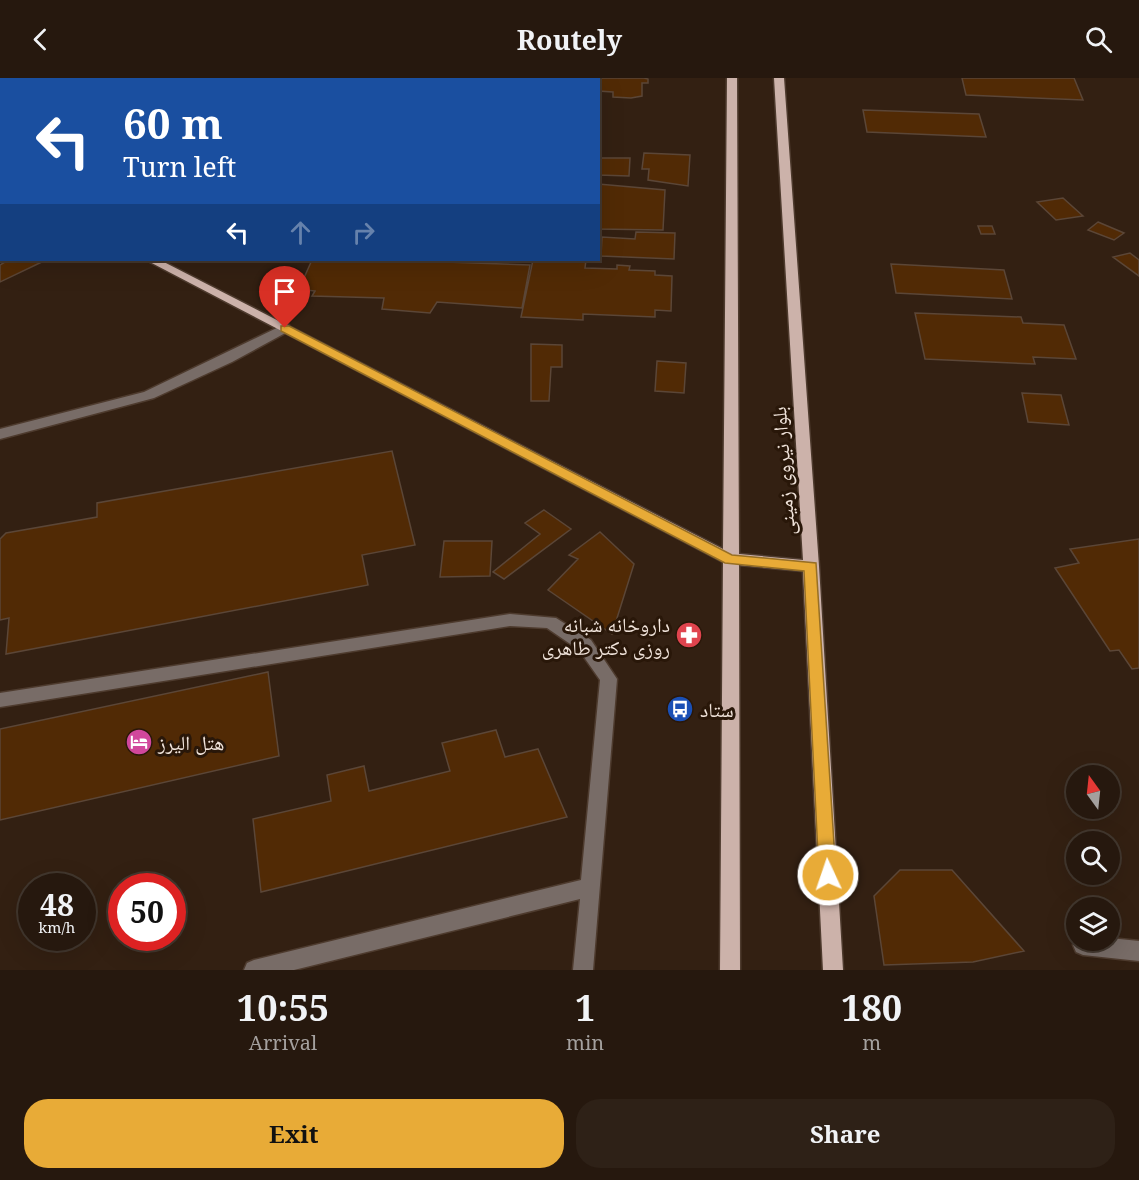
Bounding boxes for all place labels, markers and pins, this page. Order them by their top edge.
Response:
pin [259,266,310,328]
place label: داروخانه شبانه روزی دکتر طاهری [542,611,670,661]
pharmacy icon: داروخانه شبانه روزی دکتر طاهری [674,620,704,650]
bus stop icon: ستاد [665,694,695,724]
place label: ستاد [700,696,734,723]
hotel icon: هتل الیرز [124,727,154,757]
place label: هتل الیرز [157,729,224,756]

